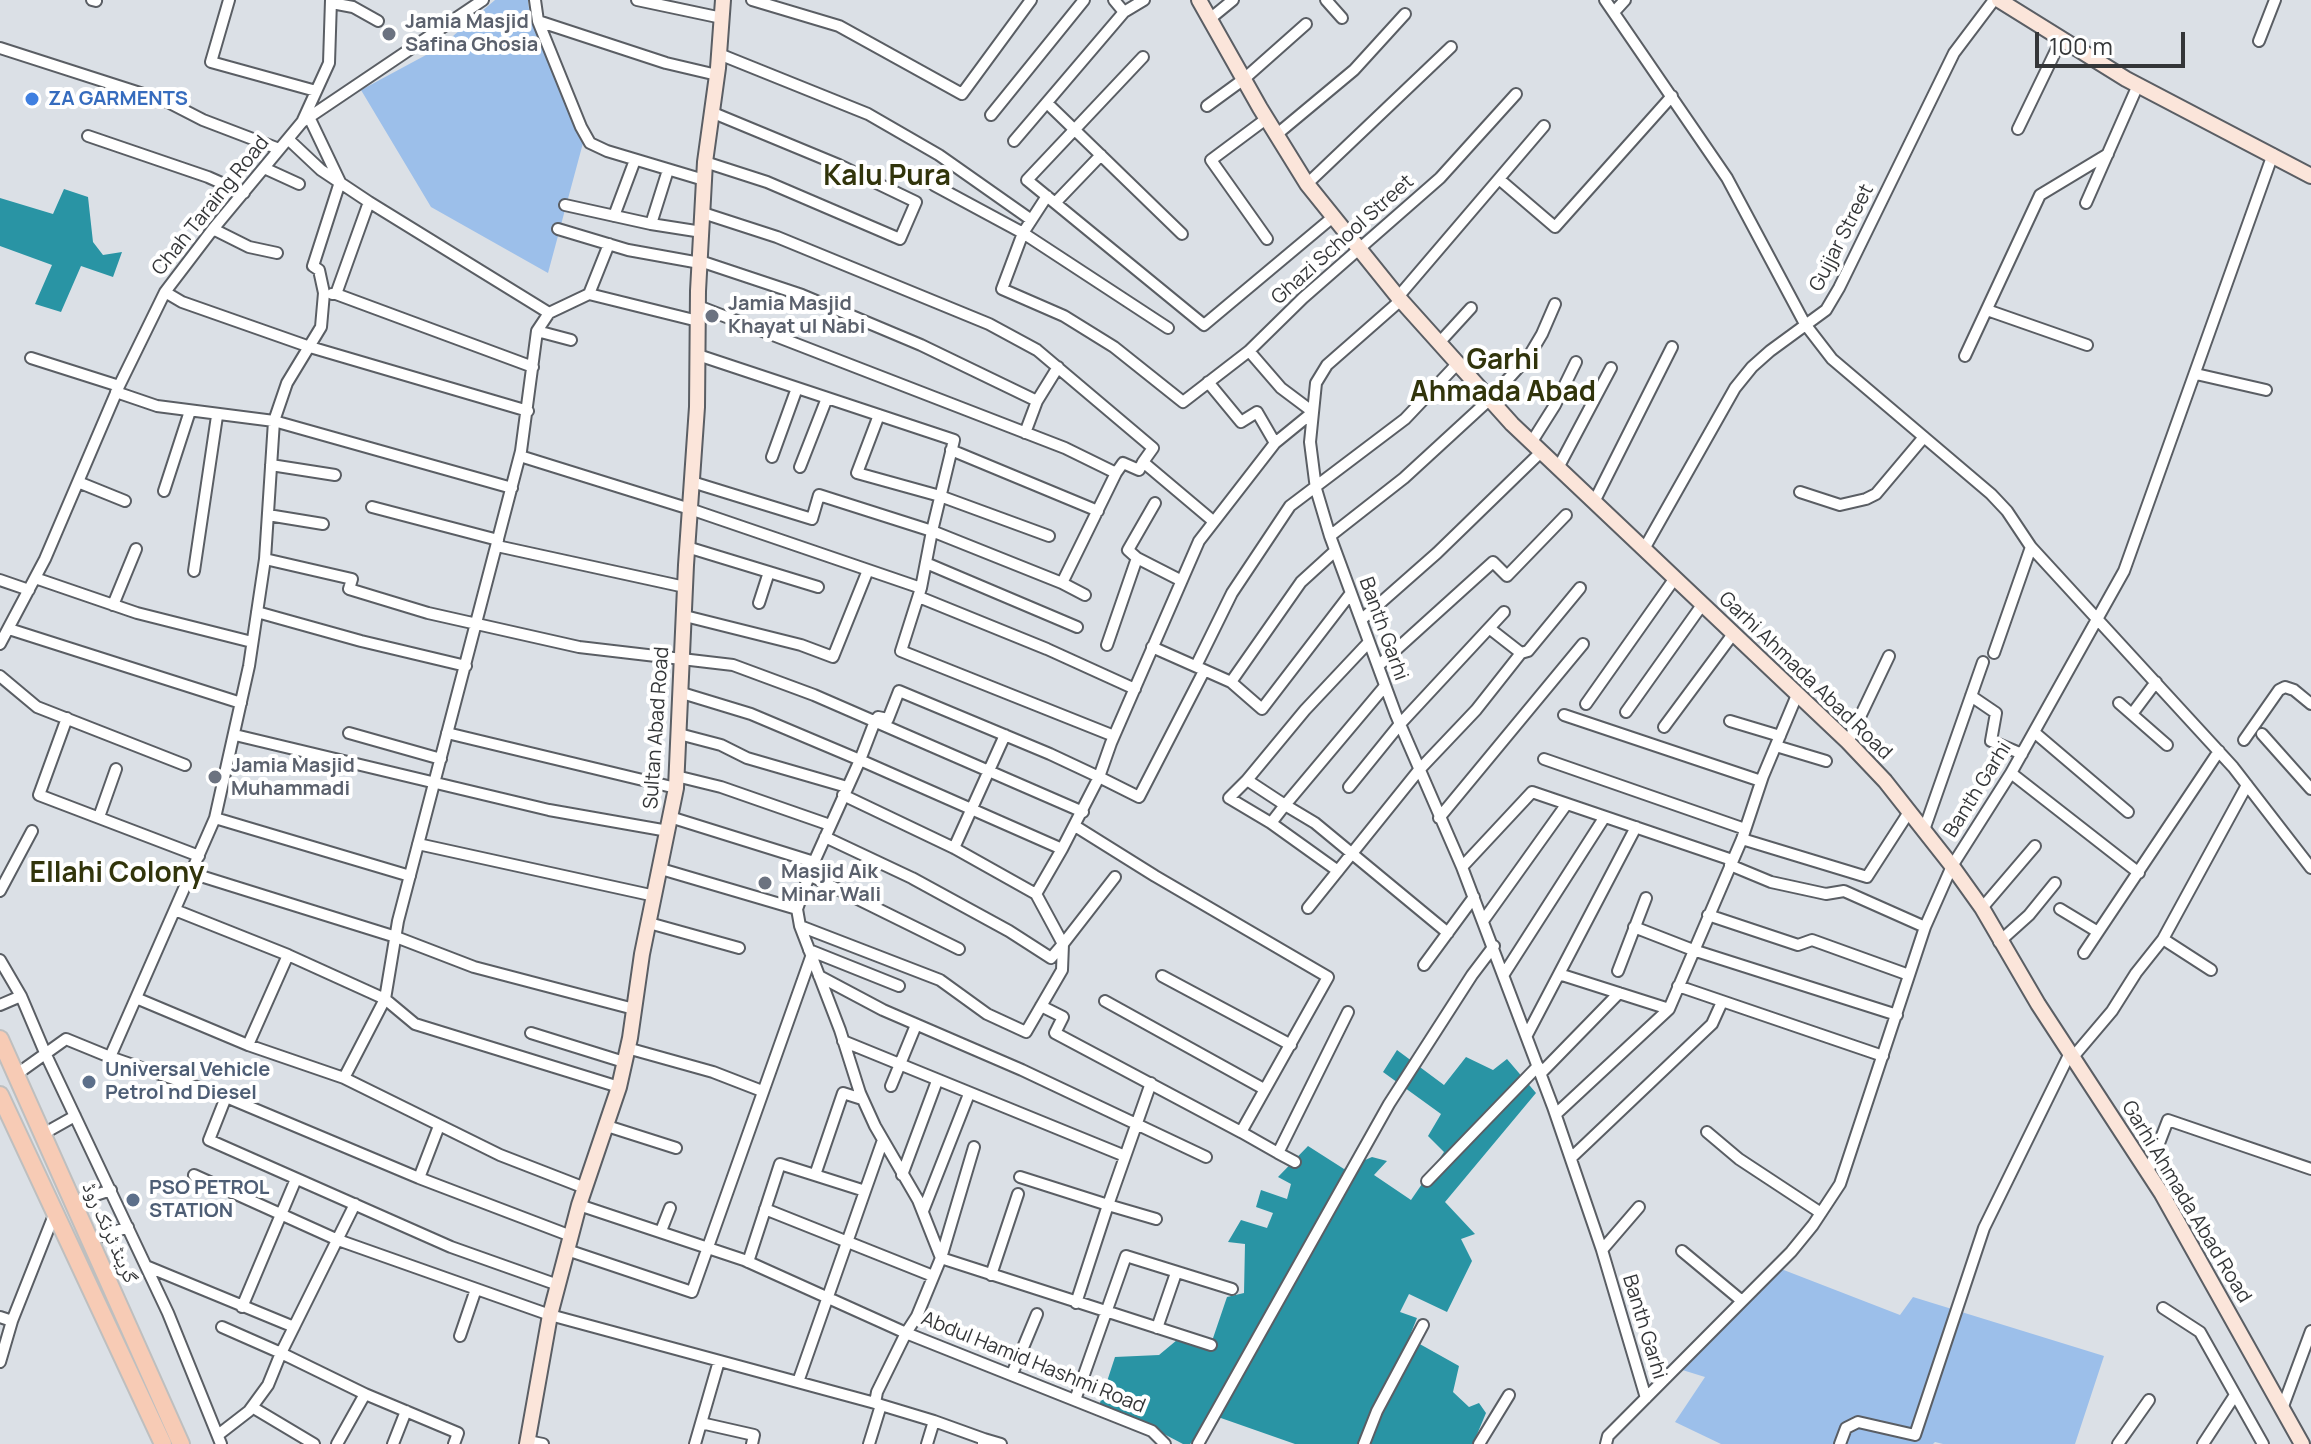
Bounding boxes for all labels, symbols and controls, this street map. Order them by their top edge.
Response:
place label: Jamia Masjid Safina Ghosia [405,10,538,57]
scale bar [2039,16,2189,66]
marker: Jamia Masjid Safina Ghosia [380,25,398,43]
text: 100 m [2049,29,2113,62]
place label: ZA GARMENTS [48,87,188,111]
marker: ZA GARMENTS [23,90,41,108]
street label: Chah Taraing Road [147,131,275,281]
district label: Kalu Pura [823,160,951,194]
street label: Ghazi School Street [1267,170,1419,310]
street label: Gujjar Street [1805,180,1879,296]
place label: Jamia Masjid Khayat ul Nabi [728,292,865,339]
marker: Jamia Masjid Khayat ul Nabi [703,307,721,325]
district label: Garhi Ahmada Abad [1410,344,1596,410]
street label: Banth Garhi [1353,574,1413,684]
street label: Garhi Ahmada Abad Road [1713,587,1897,765]
street label: Sultan Abad Road [639,646,675,810]
street label: Banth Garhi [1939,738,2017,842]
place label: Jamia Masjid Muhammadi [231,754,355,801]
marker: Jamia Masjid Muhammadi [206,768,224,786]
district label: Ellahi Colony [30,857,204,891]
place label: Masjid Aik Minar Wali [781,860,881,907]
marker: Masjid Aik Minar Wali [756,874,774,892]
place label: Universal Vehicle Petrol nd Diesel [105,1058,270,1105]
marker: Universal Vehicle Petrol nd Diesel [80,1073,98,1091]
street label: Garhi Ahmada Abad Road [2116,1097,2256,1307]
place label: PSO PETROL STATION [149,1176,269,1223]
street label: گرینڈ ٹرنک روڈ [76,1179,142,1287]
marker: PSO PETROL STATION [124,1191,142,1209]
street label: Banth Garhi [1617,1272,1671,1382]
street label: Abdul Hamid Hashmi Road [918,1307,1148,1419]

